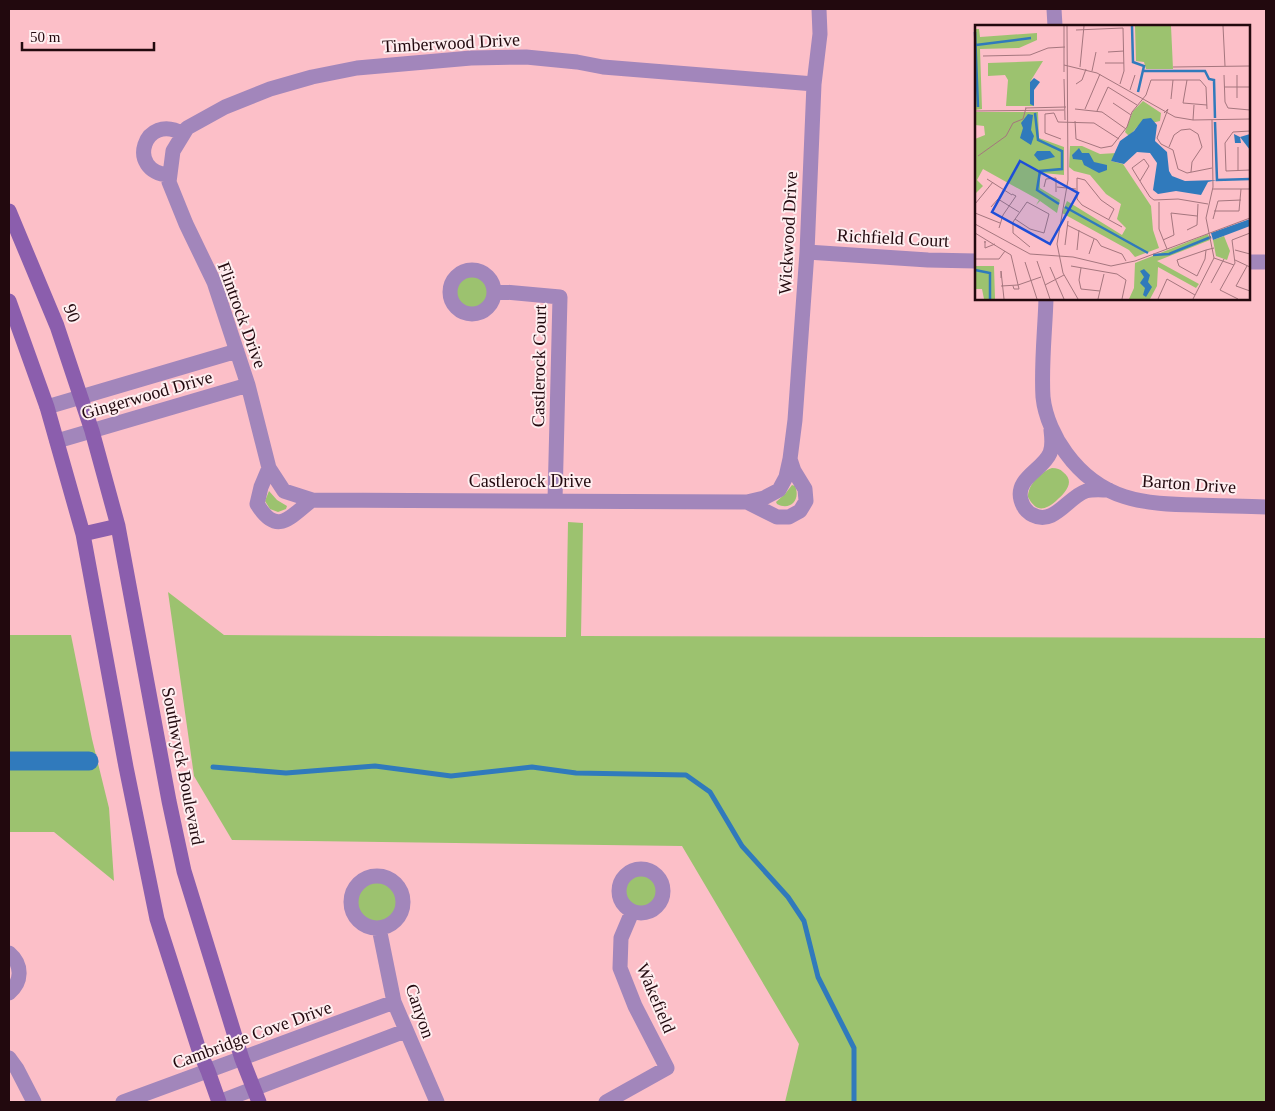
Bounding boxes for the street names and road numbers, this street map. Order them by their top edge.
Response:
street label: Timberwood Drive [382,29,520,57]
street label: Wickwood Drive [775,171,801,295]
street label: Richfield Court [836,225,950,251]
street label: Flintrock Drive [214,259,270,371]
street label: 90 [59,301,85,325]
street label: Castlerock Court [528,305,550,427]
street label: Gingerwood Drive [79,367,215,423]
street label: Castlerock Drive [469,471,591,491]
street label: Barton Drive [1141,471,1237,497]
street label: Southwyck Boulevard [158,685,208,847]
street label: Wakefield [632,960,680,1036]
street label: Canyon [401,981,439,1041]
street label: Cambridge Cove Drive [170,997,334,1073]

